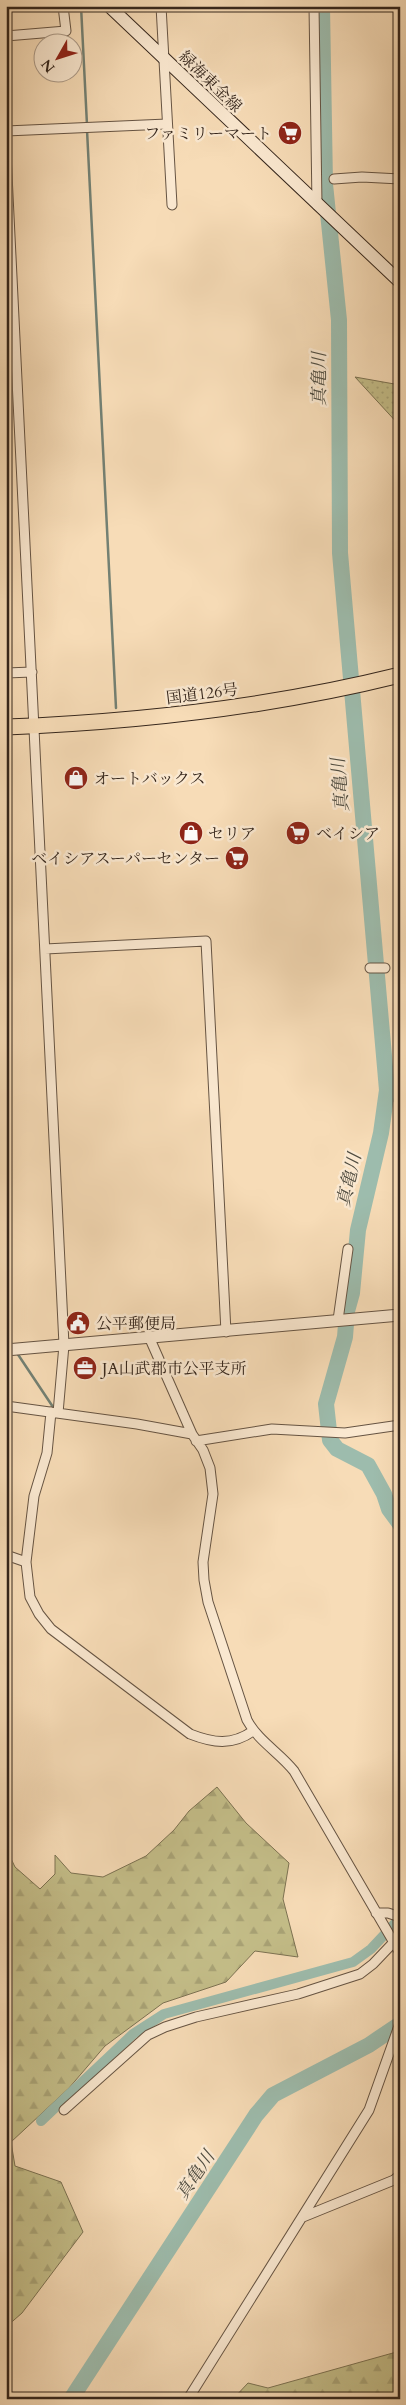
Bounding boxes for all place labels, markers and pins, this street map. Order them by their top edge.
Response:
supermarket icon: ファミリーマート [277,120,303,146]
place label: ファミリーマート [144,123,272,145]
shop icon: オートバックス [63,765,89,791]
place label: オートバックス [94,768,206,790]
shop icon: セリア [178,820,204,846]
supermarket icon: ベイシア [285,820,311,846]
place label: セリア [208,823,256,845]
place label: ベイシア [316,823,380,845]
supermarket icon: ベイシアスーパーセンター [224,845,250,871]
place label: ベイシアスーパーセンター [31,848,220,870]
public building icon: 公平郵便局 [65,1310,91,1336]
place label: 公平郵便局 [96,1313,176,1335]
office icon: JA山武郡市公平支所 [72,1355,98,1381]
place label: JA山武郡市公平支所 [100,1358,247,1380]

